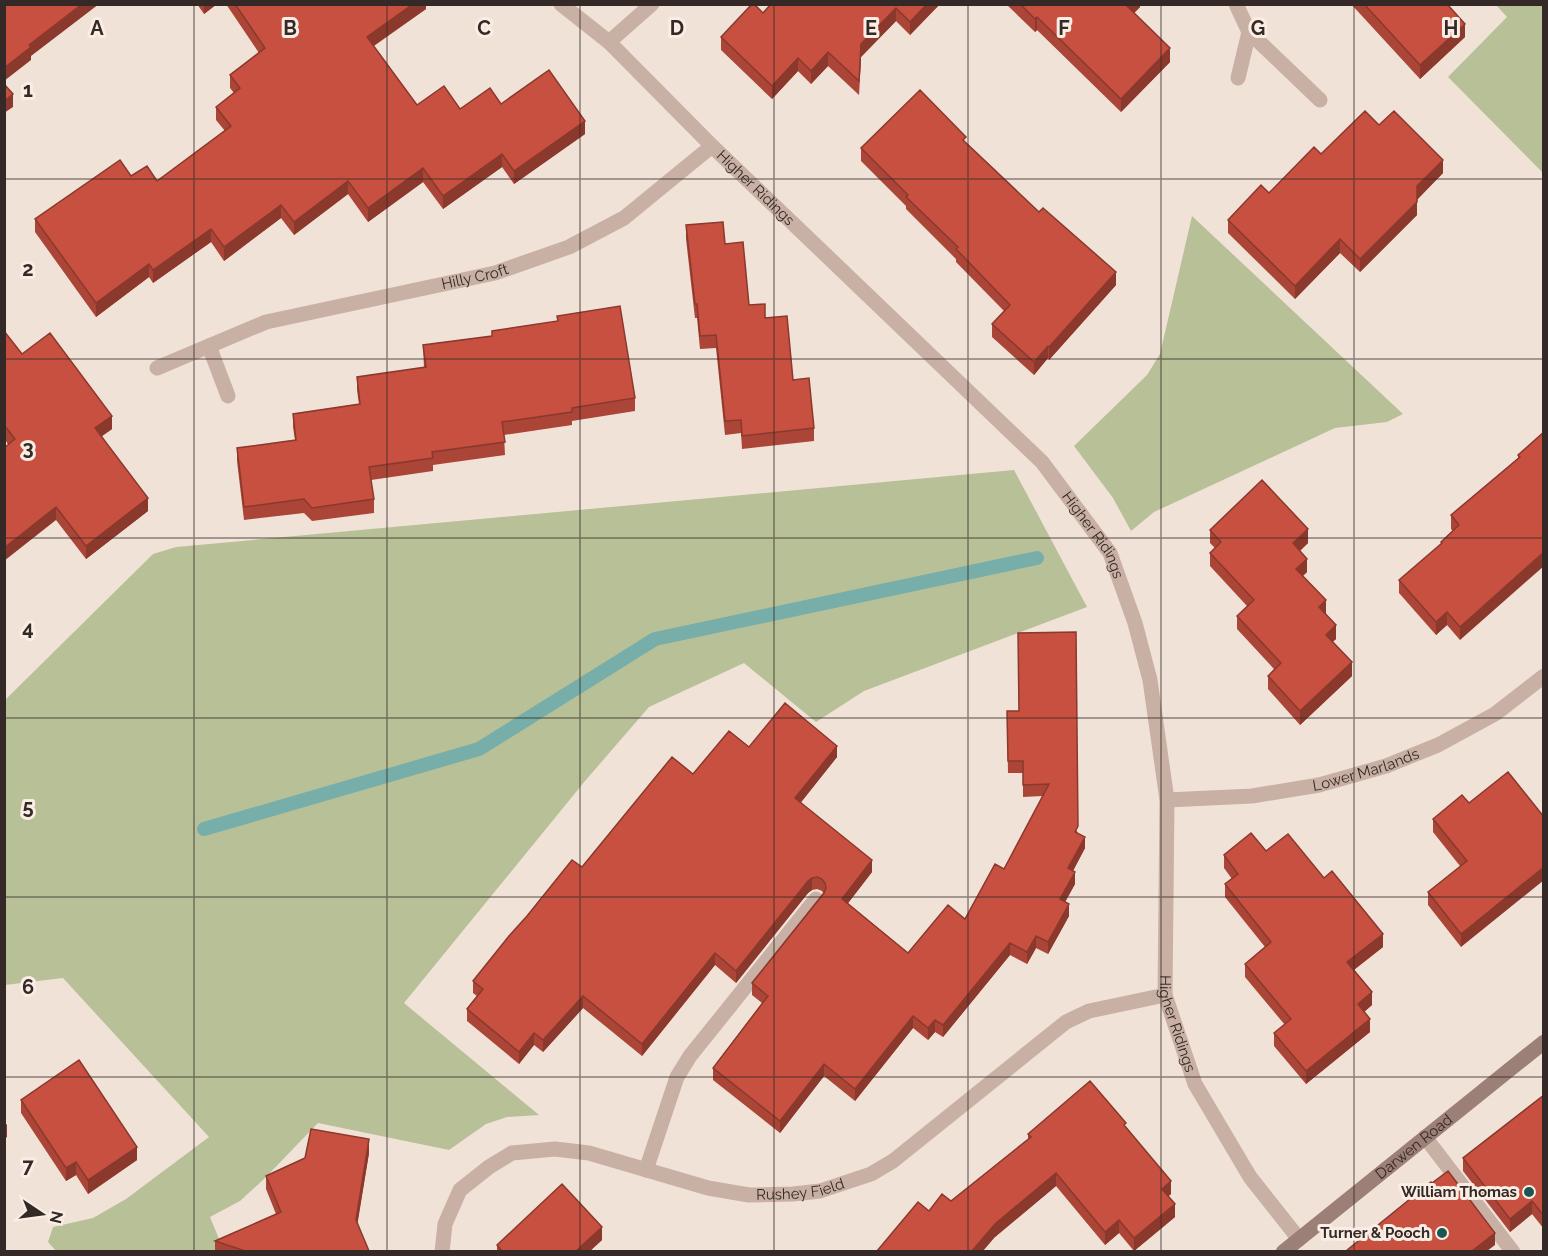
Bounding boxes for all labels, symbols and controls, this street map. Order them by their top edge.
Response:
text: A [90,16,104,40]
text: B [283,16,297,40]
text: C [477,16,491,40]
text: D [670,16,684,40]
text: E [865,16,877,40]
text: F [1058,16,1070,40]
text: G [1251,16,1265,40]
text: H [1444,16,1458,40]
text: 1 [23,78,33,102]
street label: Higher Ridings [713,146,798,229]
text: 2 [22,257,34,281]
street label: Hilly Croft [440,260,511,293]
text: 3 [22,436,34,460]
street label: Higher Ridings [1058,488,1127,581]
text: 4 [22,616,34,640]
street label: Lower Marlands [1311,745,1422,795]
text: 5 [22,795,34,819]
text: 6 [22,975,34,999]
street label: Higher Ridings [1156,975,1199,1075]
street label: Darwen Road [1372,1110,1456,1183]
text: 7 [22,1154,34,1178]
street label: Rushey Field [756,1175,847,1204]
place label: William Thomas [1401,1183,1517,1201]
north arrow [12,1184,72,1244]
marker: William Thomas [1522,1185,1536,1199]
text: N [45,1209,67,1225]
place label: Turner & Pooch [1320,1224,1430,1242]
marker: Turner & Pooch [1435,1226,1449,1240]

